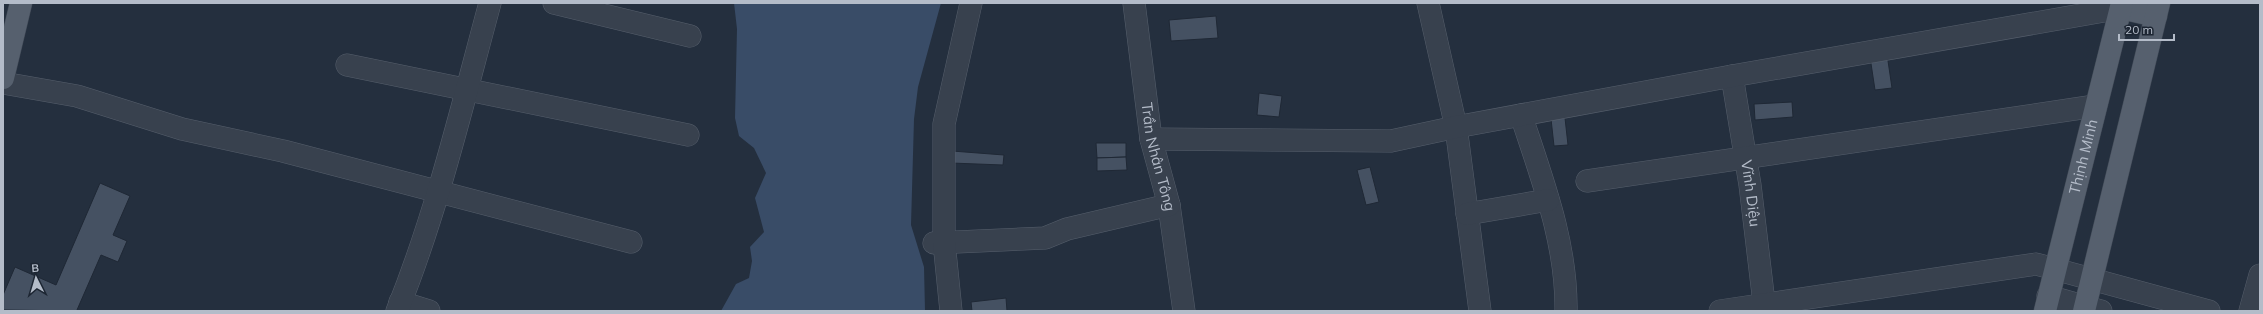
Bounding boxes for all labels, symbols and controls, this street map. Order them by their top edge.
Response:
scale bar [2119,16,2174,42]
text: 20 m [2125,22,2153,37]
street label: Trần Nhân Tông [1138,101,1180,212]
street label: Thịnh Minh [2065,117,2102,196]
street label: Vĩnh Diệu [1737,159,1765,228]
north arrow [16,258,56,298]
text: B [31,261,40,275]

